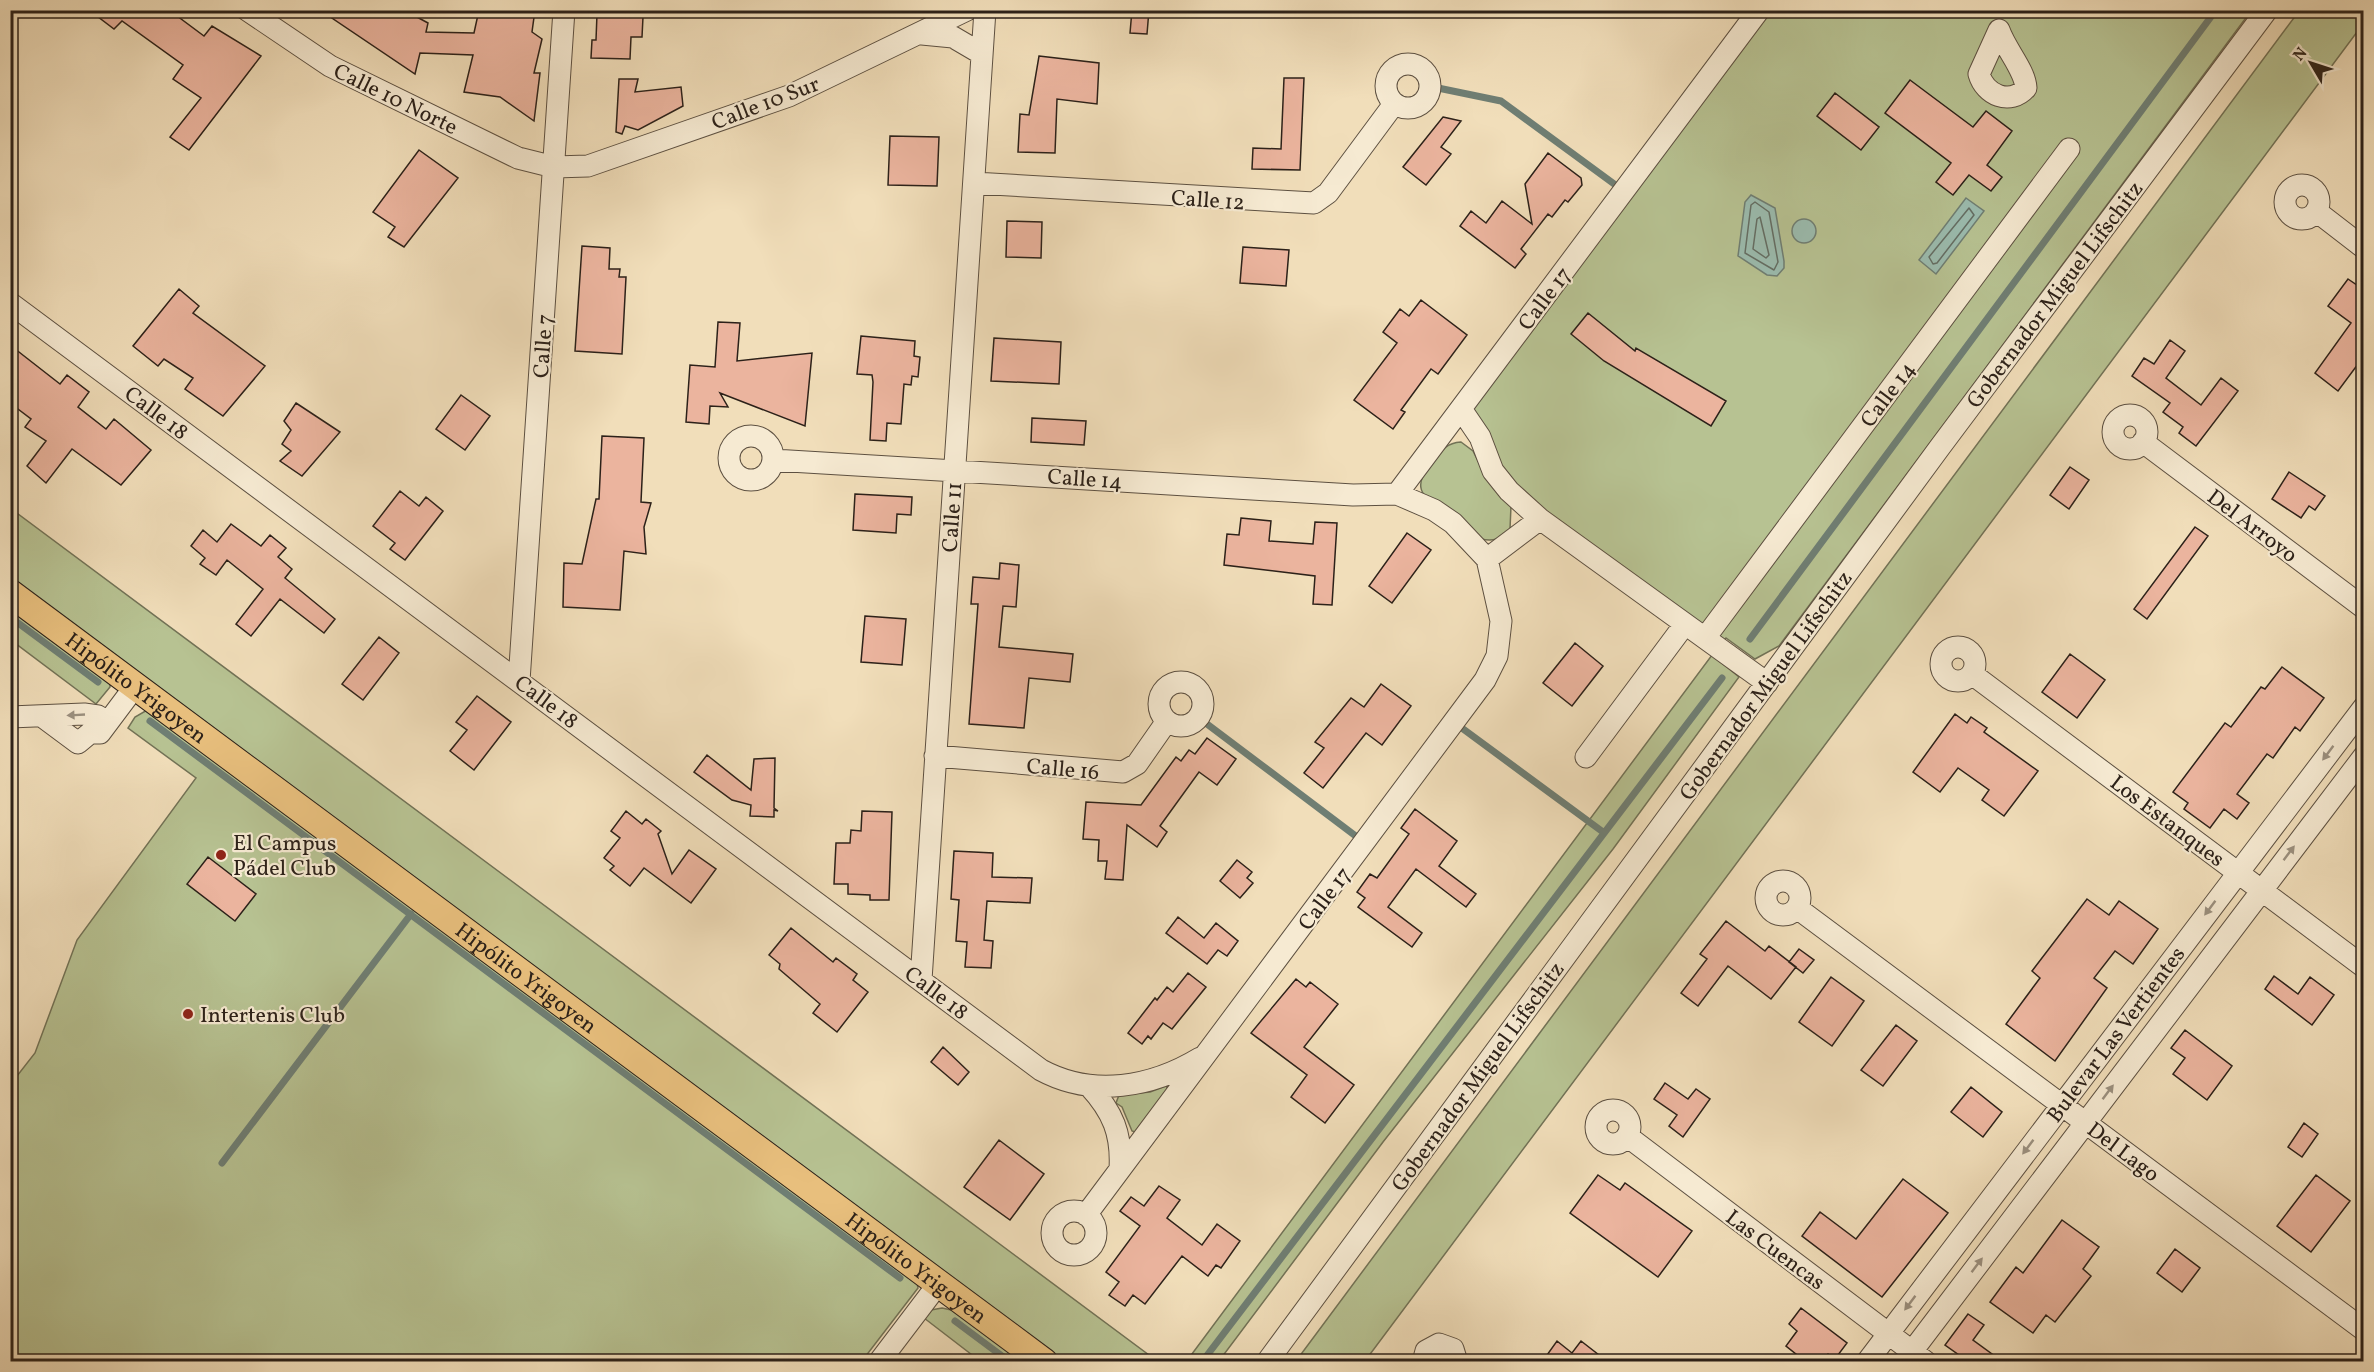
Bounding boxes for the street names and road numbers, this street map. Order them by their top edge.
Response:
street label: Calle 10 Norte [328,57,462,144]
street label: Calle 10 Sur [707,70,824,139]
street label: Gobernador Miguel Lifschitz [1960,176,2152,415]
street label: Calle 12 [1170,183,1246,220]
street label: Calle 17 [1512,261,1580,338]
street label: Calle 7 [527,313,562,379]
street label: Calle 14 [1854,356,1924,435]
street label: Calle 18 [117,380,194,448]
street label: Calle 14 [1046,462,1123,499]
street label: Calle 11 [936,481,971,553]
street label: Del Arroyo [2200,483,2303,571]
street label: Gobernador Miguel Lifschitz [1673,565,1861,808]
street label: Hipólito Yrigoyen [58,626,213,752]
street label: Calle 18 [507,669,584,737]
street label: Calle 16 [1025,752,1100,789]
street label: Los Estanques [2103,769,2230,875]
street label: Calle 17 [1292,861,1360,938]
street label: Hipólito Yrigoyen [448,916,603,1042]
street label: Bulevar Las Vertientes [2040,941,2194,1130]
street label: Gobernador Miguel Lifschitz [1385,956,1573,1199]
street label: Calle 18 [897,960,974,1028]
street label: Del Lago [2080,1115,2165,1191]
street label: Las Cuencas [1718,1203,1831,1299]
street label: Hipólito Yrigoyen [838,1206,993,1332]

